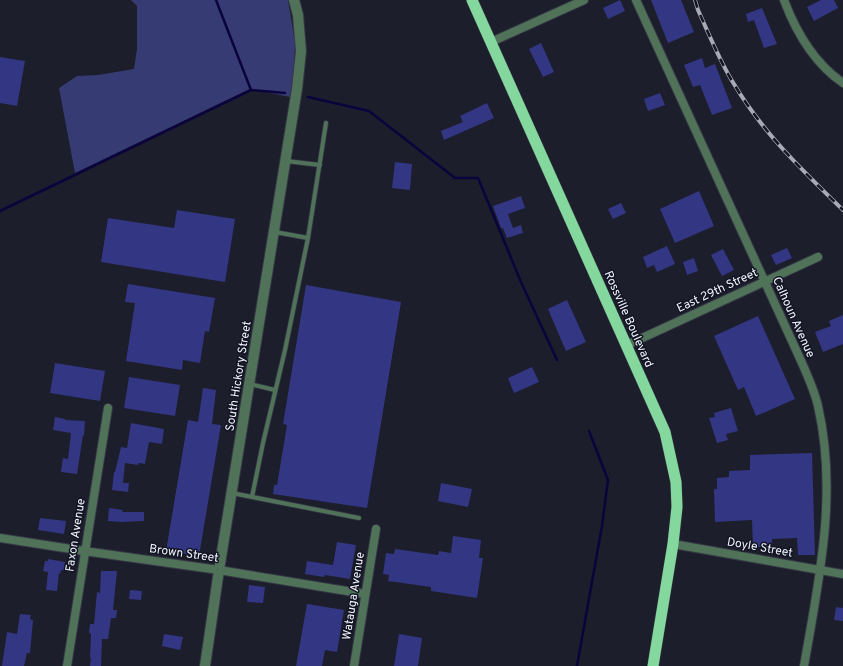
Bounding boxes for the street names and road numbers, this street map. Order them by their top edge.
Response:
street label: East 29th Street [674,265,761,317]
street label: Rossville Boulevard [600,268,657,370]
street label: Calhoun Avenue [768,274,818,360]
street label: South Hickory Street [222,320,256,432]
street label: Faxon Avenue [62,497,90,573]
street label: Doyle Street [726,534,794,562]
street label: Brown Street [148,541,220,567]
street label: Watauga Avenue [339,551,369,641]

